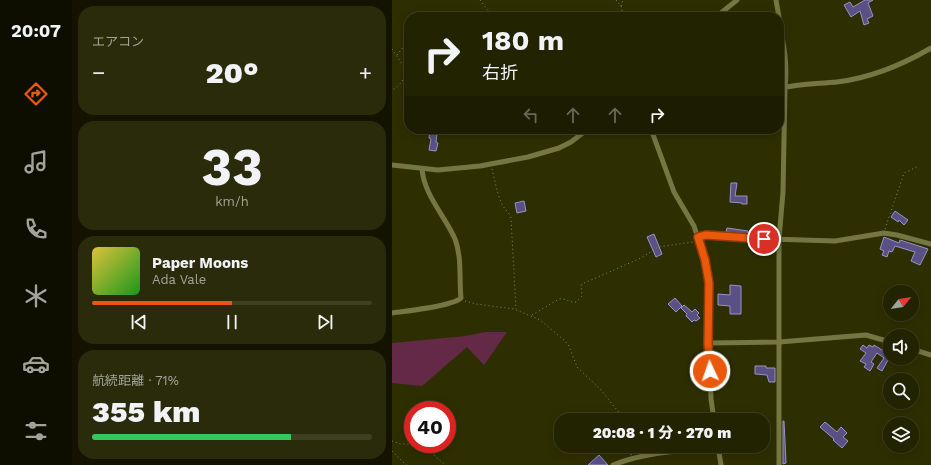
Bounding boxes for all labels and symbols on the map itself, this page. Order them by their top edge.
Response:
pin [747,222,781,256]
north arrow [883,285,919,321]
position arrow [689,350,731,392]
speed limit sign: 40 [404,401,456,453]

